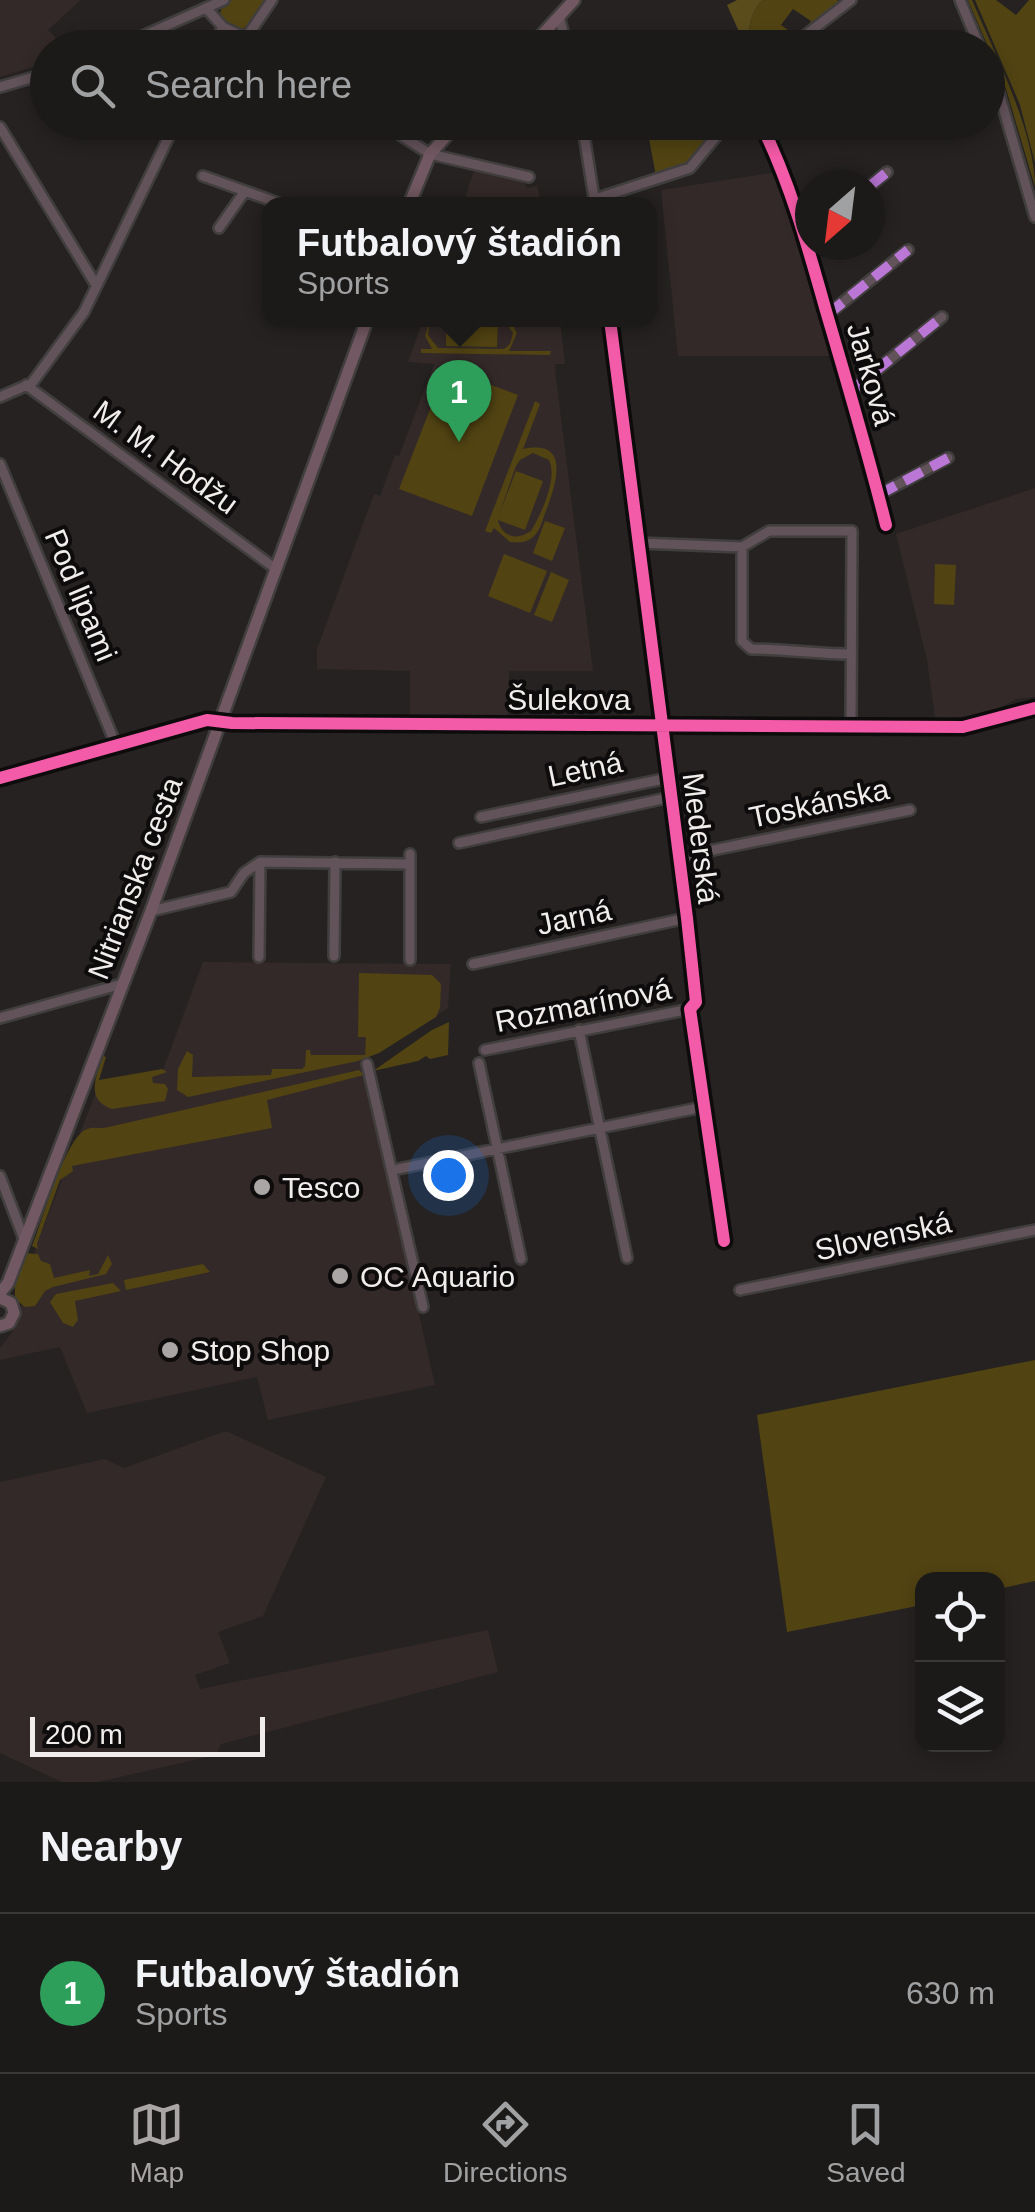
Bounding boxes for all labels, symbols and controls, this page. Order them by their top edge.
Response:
search box [30,30,1005,140]
icon: search [65,58,120,113]
text: Search here [145,64,352,106]
north arrow [795,170,885,260]
popup [262,197,657,327]
text: Futbalový štadión [297,222,622,264]
text: Sports [297,265,389,301]
street label: Jarková [841,319,901,429]
pin: 1 [426,360,492,442]
street label: M. M. Hodžu [88,394,244,520]
street label: Pod lipami [38,524,124,666]
street label: Šulekova [507,683,631,716]
street label: Letná [545,745,625,793]
street label: Mederská [677,771,725,906]
street label: Nitrianska cesta [81,772,189,984]
street label: Toskánska [746,772,892,834]
street label: Jarná [534,893,614,941]
street label: Rozmarínová [492,972,674,1038]
your location [423,1150,474,1201]
place label: Tesco [282,1171,360,1204]
marker: Tesco [251,1176,273,1198]
street label: Slovenská [812,1205,954,1267]
place label: OC Aquario [360,1260,515,1293]
marker: OC Aquario [329,1265,351,1287]
place label: Stop Shop [190,1334,330,1367]
marker: Stop Shop [159,1339,181,1361]
map controls [915,1572,1005,1752]
button: locate [915,1572,1005,1662]
button: layers [915,1662,1005,1752]
scale bar [30,1712,265,1756]
text: 200 m [45,1719,123,1750]
text: Nearby [40,1823,182,1870]
text: Futbalový štadión [135,1953,460,1995]
text: 1 [64,1975,81,2011]
text: 630 m [906,1975,995,2011]
text: Sports [135,1996,227,2032]
tab: Map [129,2097,184,2189]
tab: Directions [443,2097,568,2189]
tab: Saved [826,2097,906,2189]

